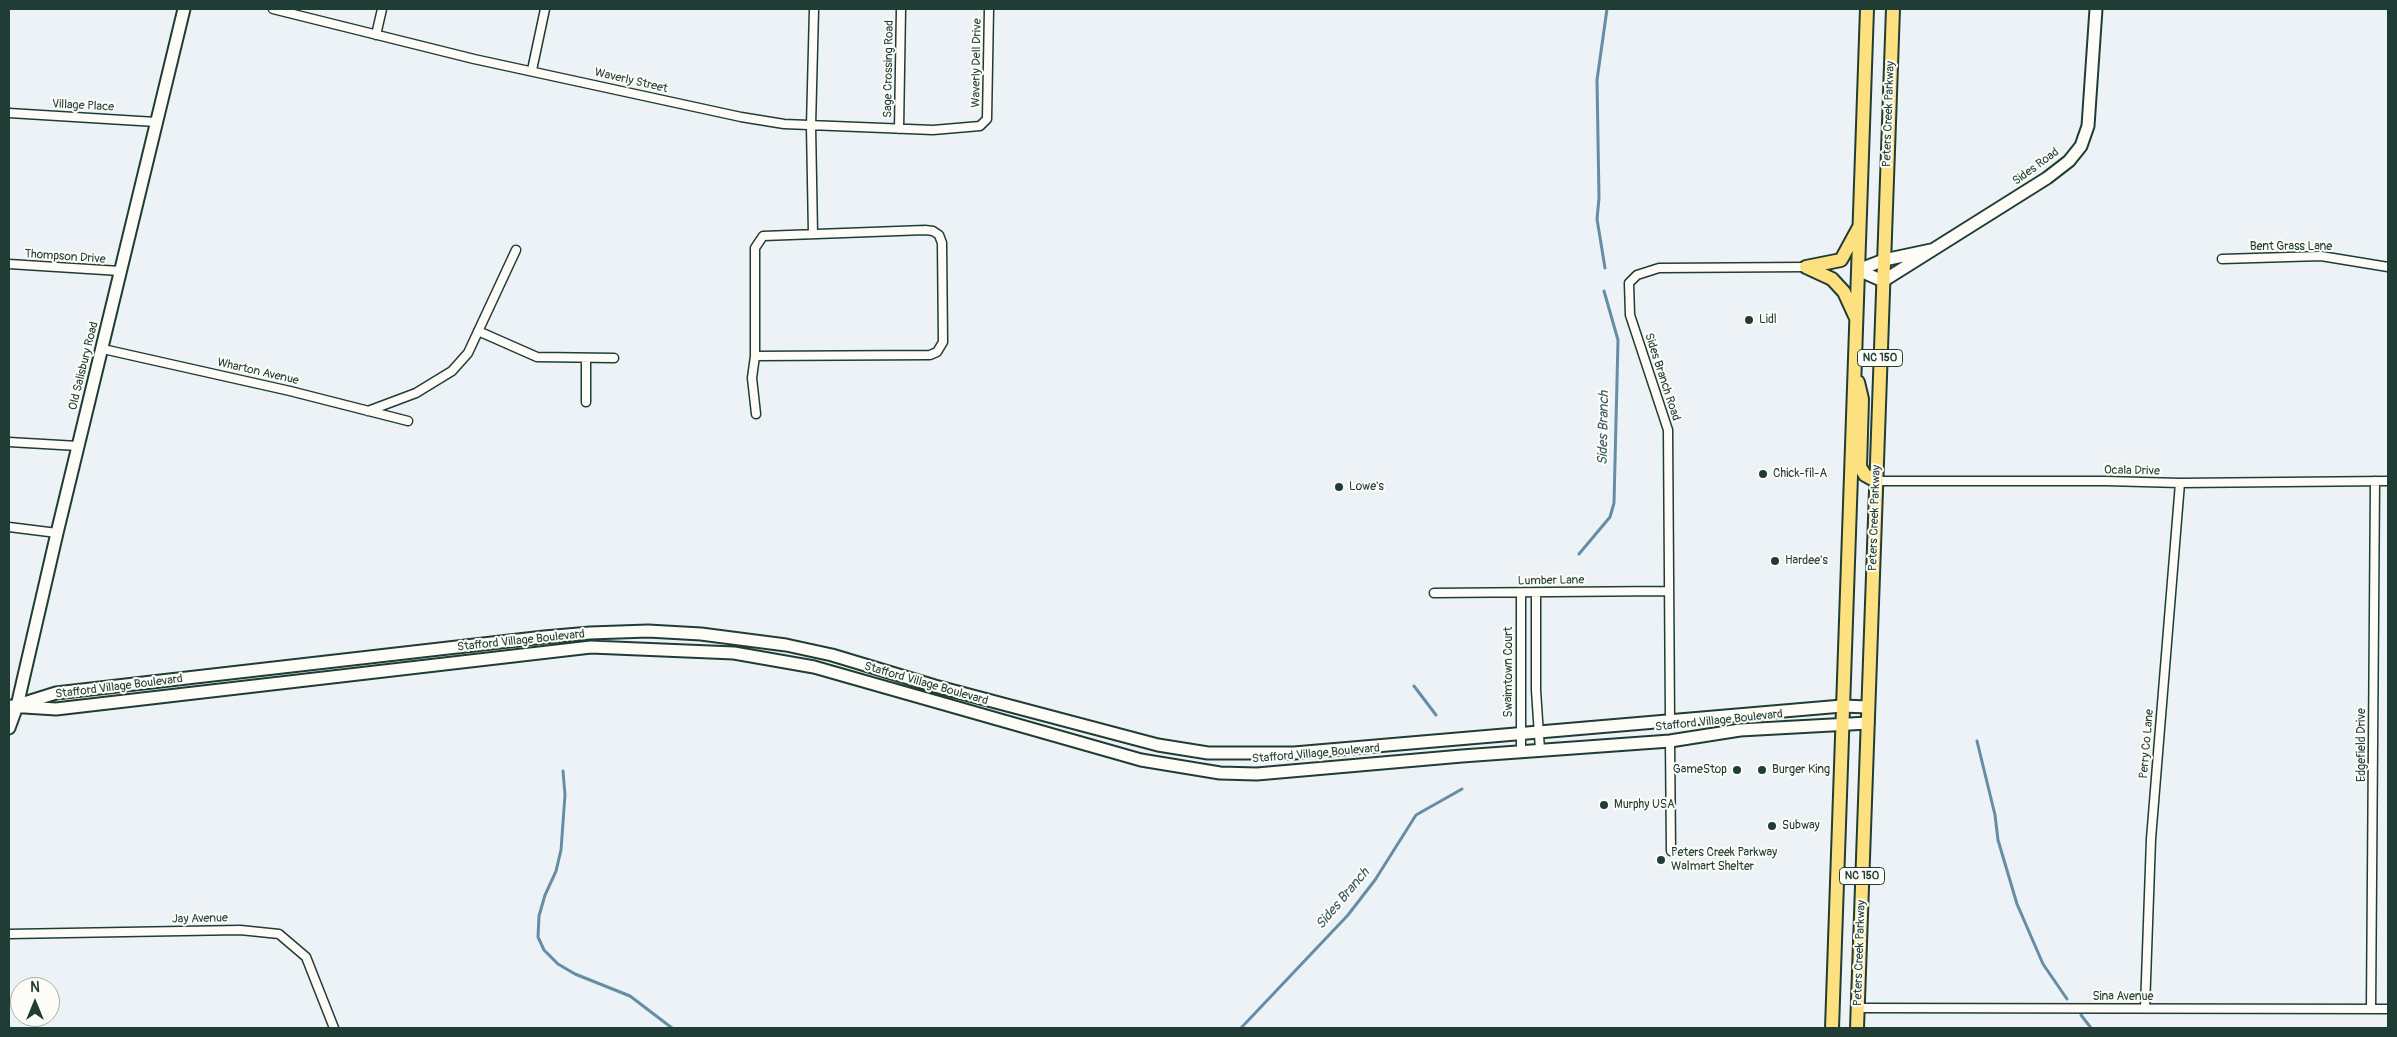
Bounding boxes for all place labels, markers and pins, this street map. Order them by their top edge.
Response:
place label: Lidl [1759,313,1777,327]
marker: Lidl [1743,314,1755,326]
place label: Chick-fil-A [1773,467,1827,481]
marker: Chick-fil-A [1757,468,1769,480]
place label: Lowe's [1349,480,1384,494]
marker: Lowe's [1333,481,1345,493]
place label: Hardee's [1785,554,1828,568]
marker: Hardee's [1769,555,1781,567]
place label: GameStop [1673,763,1727,777]
place label: Burger King [1772,763,1830,777]
marker: GameStop [1731,764,1743,776]
marker: Burger King [1756,764,1768,776]
place label: Murphy USA [1614,798,1675,812]
marker: Murphy USA [1598,799,1610,811]
place label: Subway [1782,819,1820,833]
marker: Subway [1766,820,1778,832]
place label: Peters Creek Parkway Walmart Shelter [1671,846,1777,874]
marker: Peters Creek Parkway Walmart Shelter [1655,854,1667,866]

